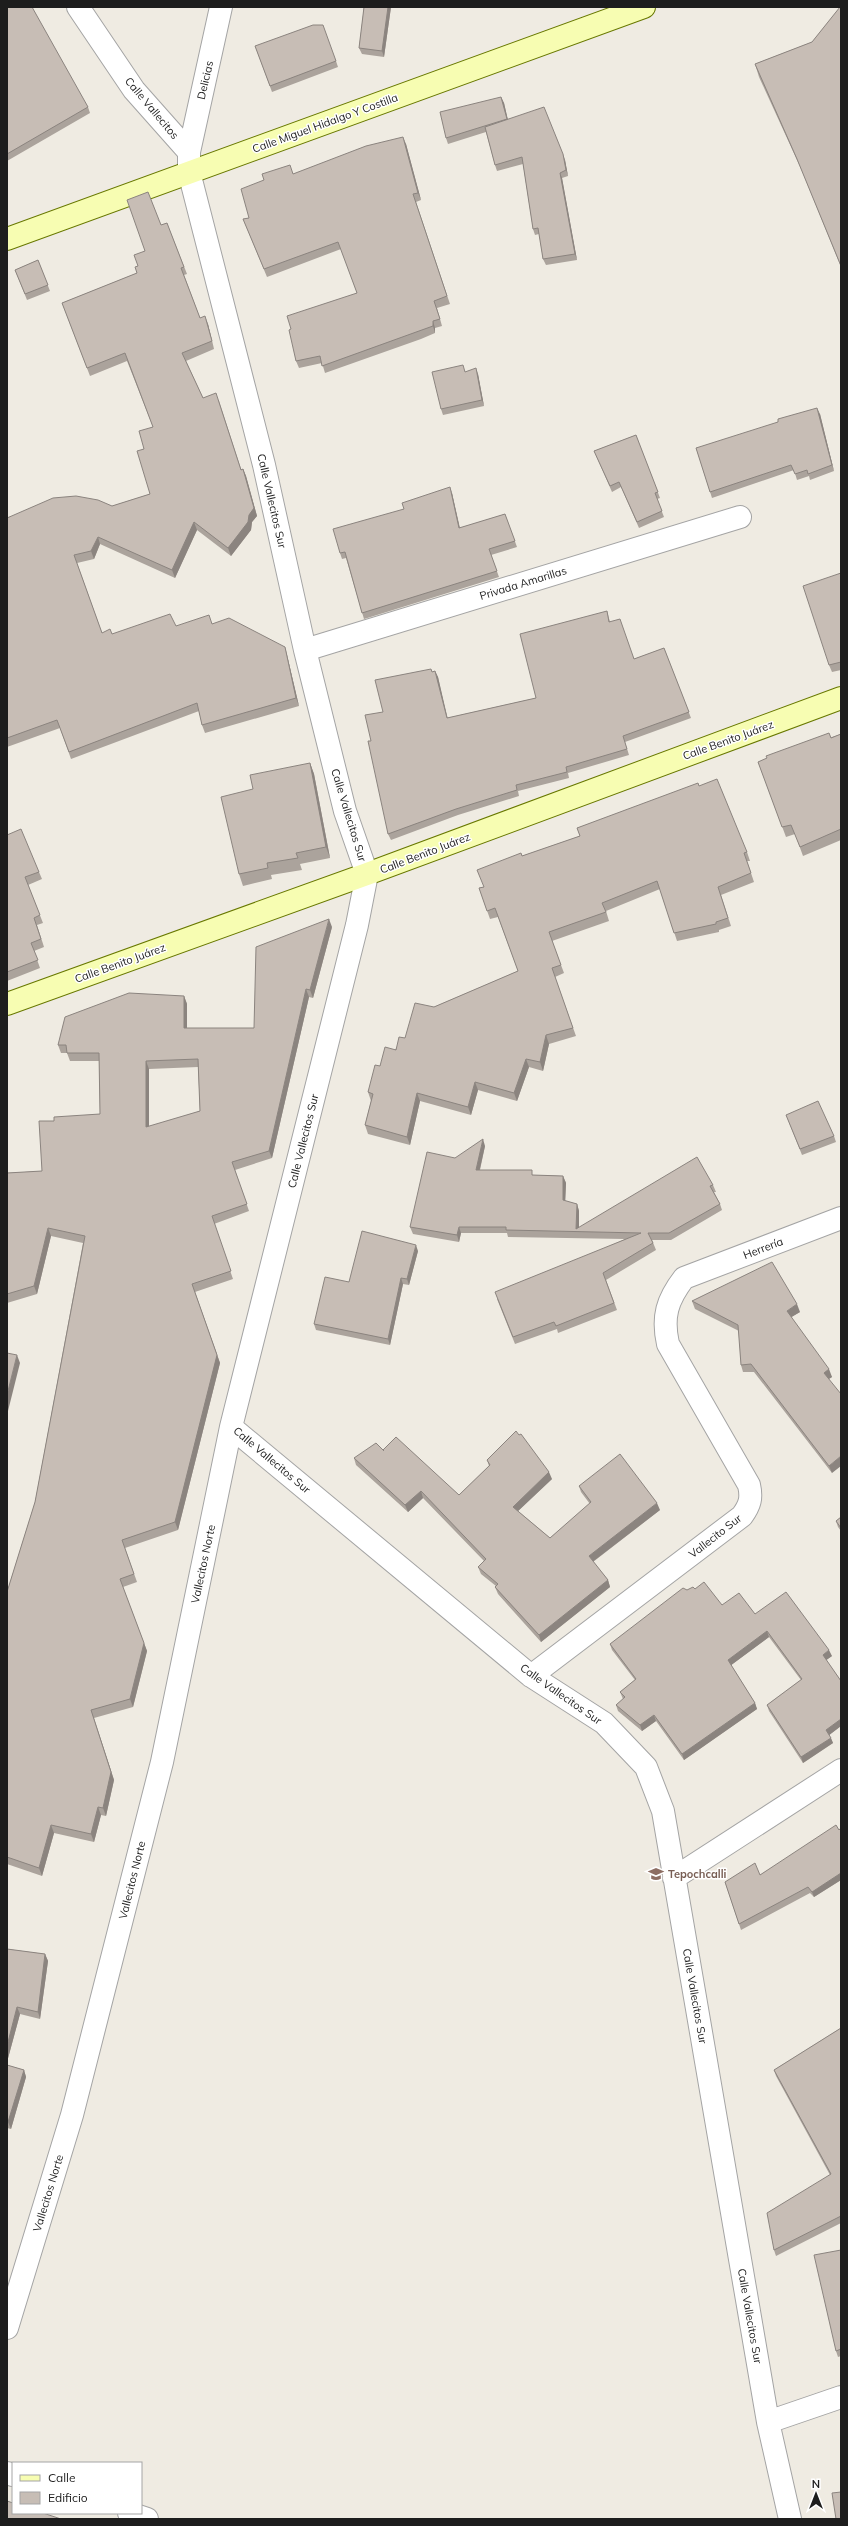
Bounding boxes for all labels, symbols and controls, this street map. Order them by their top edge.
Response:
street label: Delicias [194,59,216,101]
street label: Calle Vallecitos [122,74,182,142]
street label: Calle Miguel Hidalgo Y Costilla [250,90,400,156]
street label: Calle Vallecitos Sur [254,452,290,550]
street label: Privada Amarillas [478,563,568,603]
street label: Calle Benito Juárez [681,717,776,763]
street label: Calle Vallecitos Sur [328,767,370,863]
street label: Calle Benito Juárez [378,829,472,877]
street label: Calle Benito Juárez [73,940,168,986]
street label: Calle Vallecitos Sur [285,1092,321,1190]
street label: Herrería [741,1234,785,1262]
street label: Calle Vallecitos Sur [231,1424,313,1496]
street label: Vallecito Sur [686,1511,744,1561]
street label: Vallecitos Norte [188,1523,218,1605]
street label: Calle Vallecitos Sur [517,1661,605,1727]
street label: Vallecitos Norte [116,1840,148,1920]
school or university icon: Tepochcalli [647,1865,665,1883]
place label: Tepochcalli [668,1867,727,1881]
street label: Calle Vallecitos Sur [680,1947,710,2045]
street label: Vallecitos Norte [30,2153,66,2233]
street label: Calle Vallecitos Sur [735,2267,765,2365]
legend [12,2462,142,2514]
text: Calle [48,2470,75,2485]
north arrow [796,2474,836,2514]
text: N [812,2477,820,2491]
text: Edificio [48,2490,88,2505]

